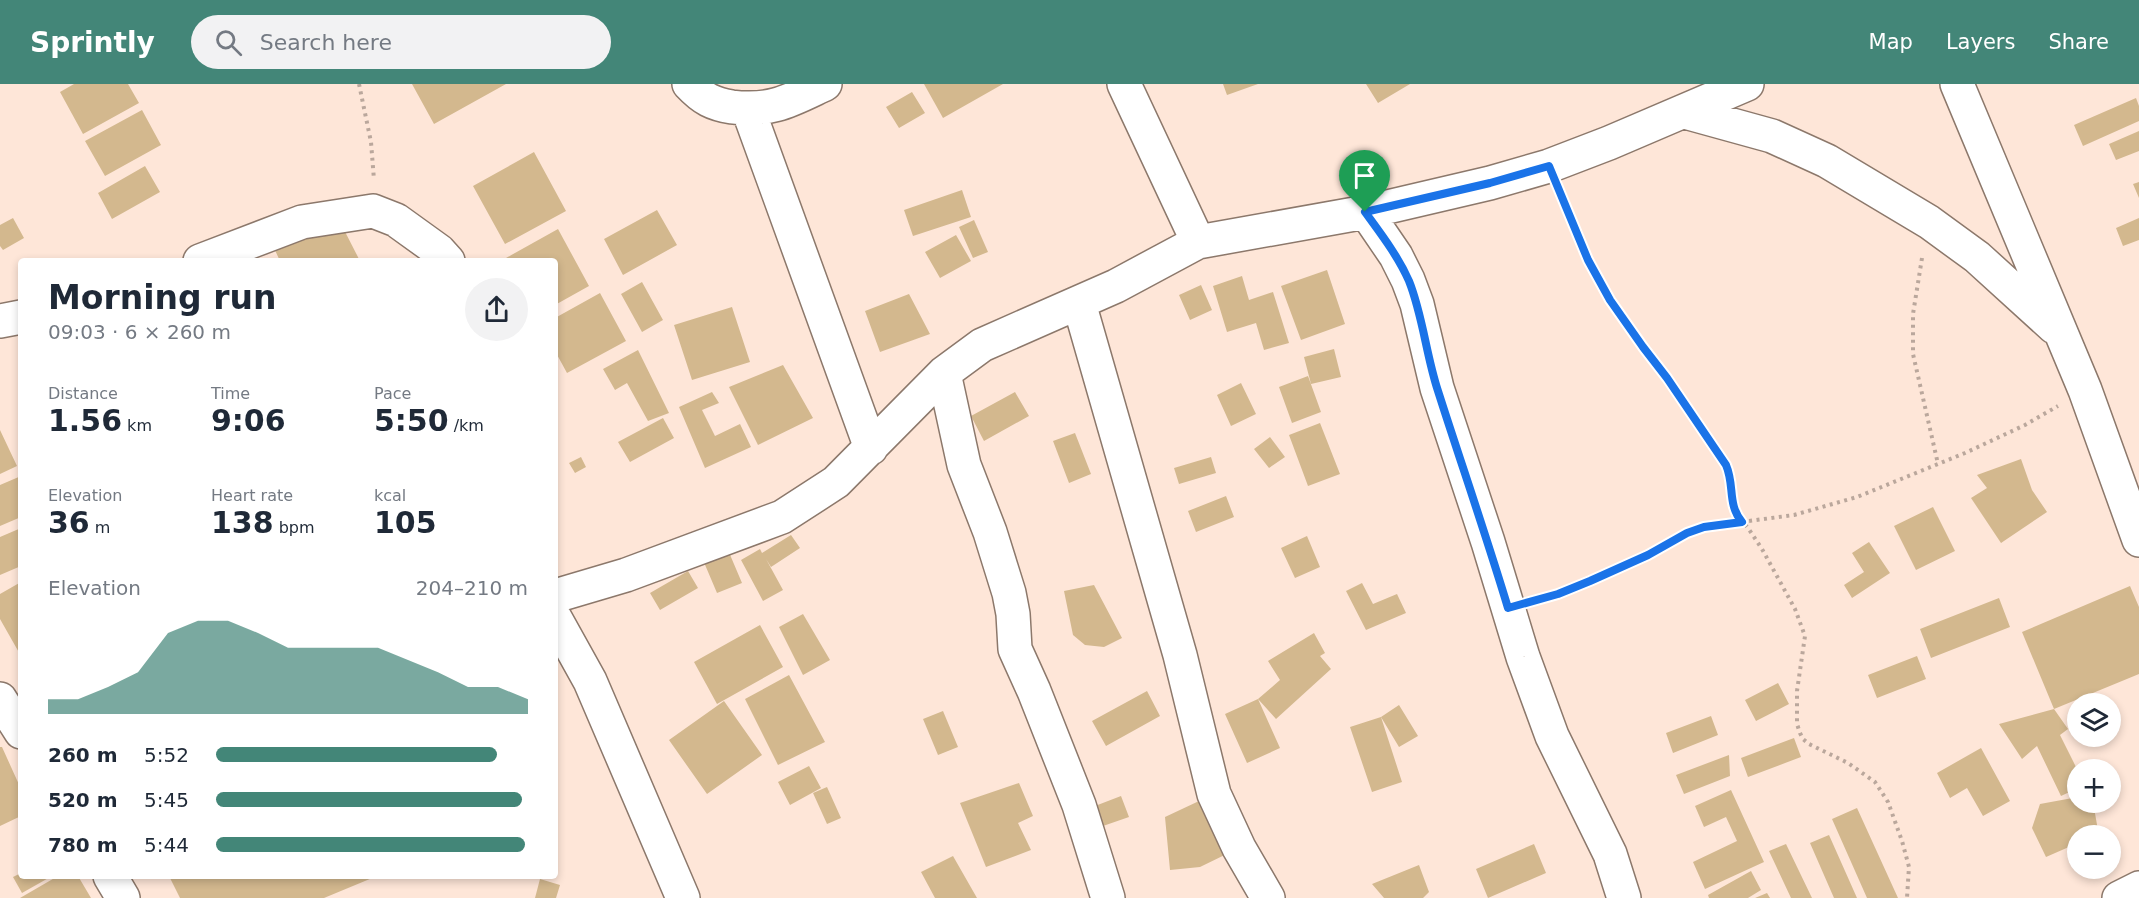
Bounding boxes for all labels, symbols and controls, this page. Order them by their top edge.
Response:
search box [191,15,611,69]
text: Sprintly [30,26,155,59]
icon: search [212,26,245,59]
text: Search here [260,30,392,55]
text: Map [1869,30,1913,54]
text: Layers [1946,30,2015,54]
text: Share [2048,30,2109,54]
pin [1339,150,1390,212]
icon: arrive [1348,159,1381,192]
text: Morning run [48,278,276,317]
button: share [465,278,528,341]
text: 09:03 · 6 × 260 m [48,320,231,344]
text: Distance [48,384,118,403]
text: Time [211,384,250,403]
text: Pace [374,384,411,403]
text: 1.56 [48,403,122,438]
text: 9:06 [211,403,286,438]
text: 5:50 [374,403,449,438]
text: km [122,416,152,435]
text: /km [449,416,484,435]
text: Elevation [48,486,122,505]
text: Heart rate [211,486,293,505]
text: kcal [374,486,406,505]
text: 36 [48,505,90,540]
text: 138 [211,505,274,540]
text: 105 [374,505,437,540]
text: m [90,518,110,537]
text: bpm [274,518,315,537]
text: Elevation [48,576,141,600]
text: 204–210 m [416,576,528,600]
map controls [2067,693,2121,879]
button: layers [2067,693,2121,747]
text: 260 m [48,743,118,767]
text: 5:52 [144,743,189,767]
button: + [2067,759,2121,813]
text: 520 m [48,788,118,812]
text: 5:45 [144,788,189,812]
button: − [2067,825,2121,879]
text: 780 m [48,833,118,857]
text: 5:44 [144,833,189,857]

